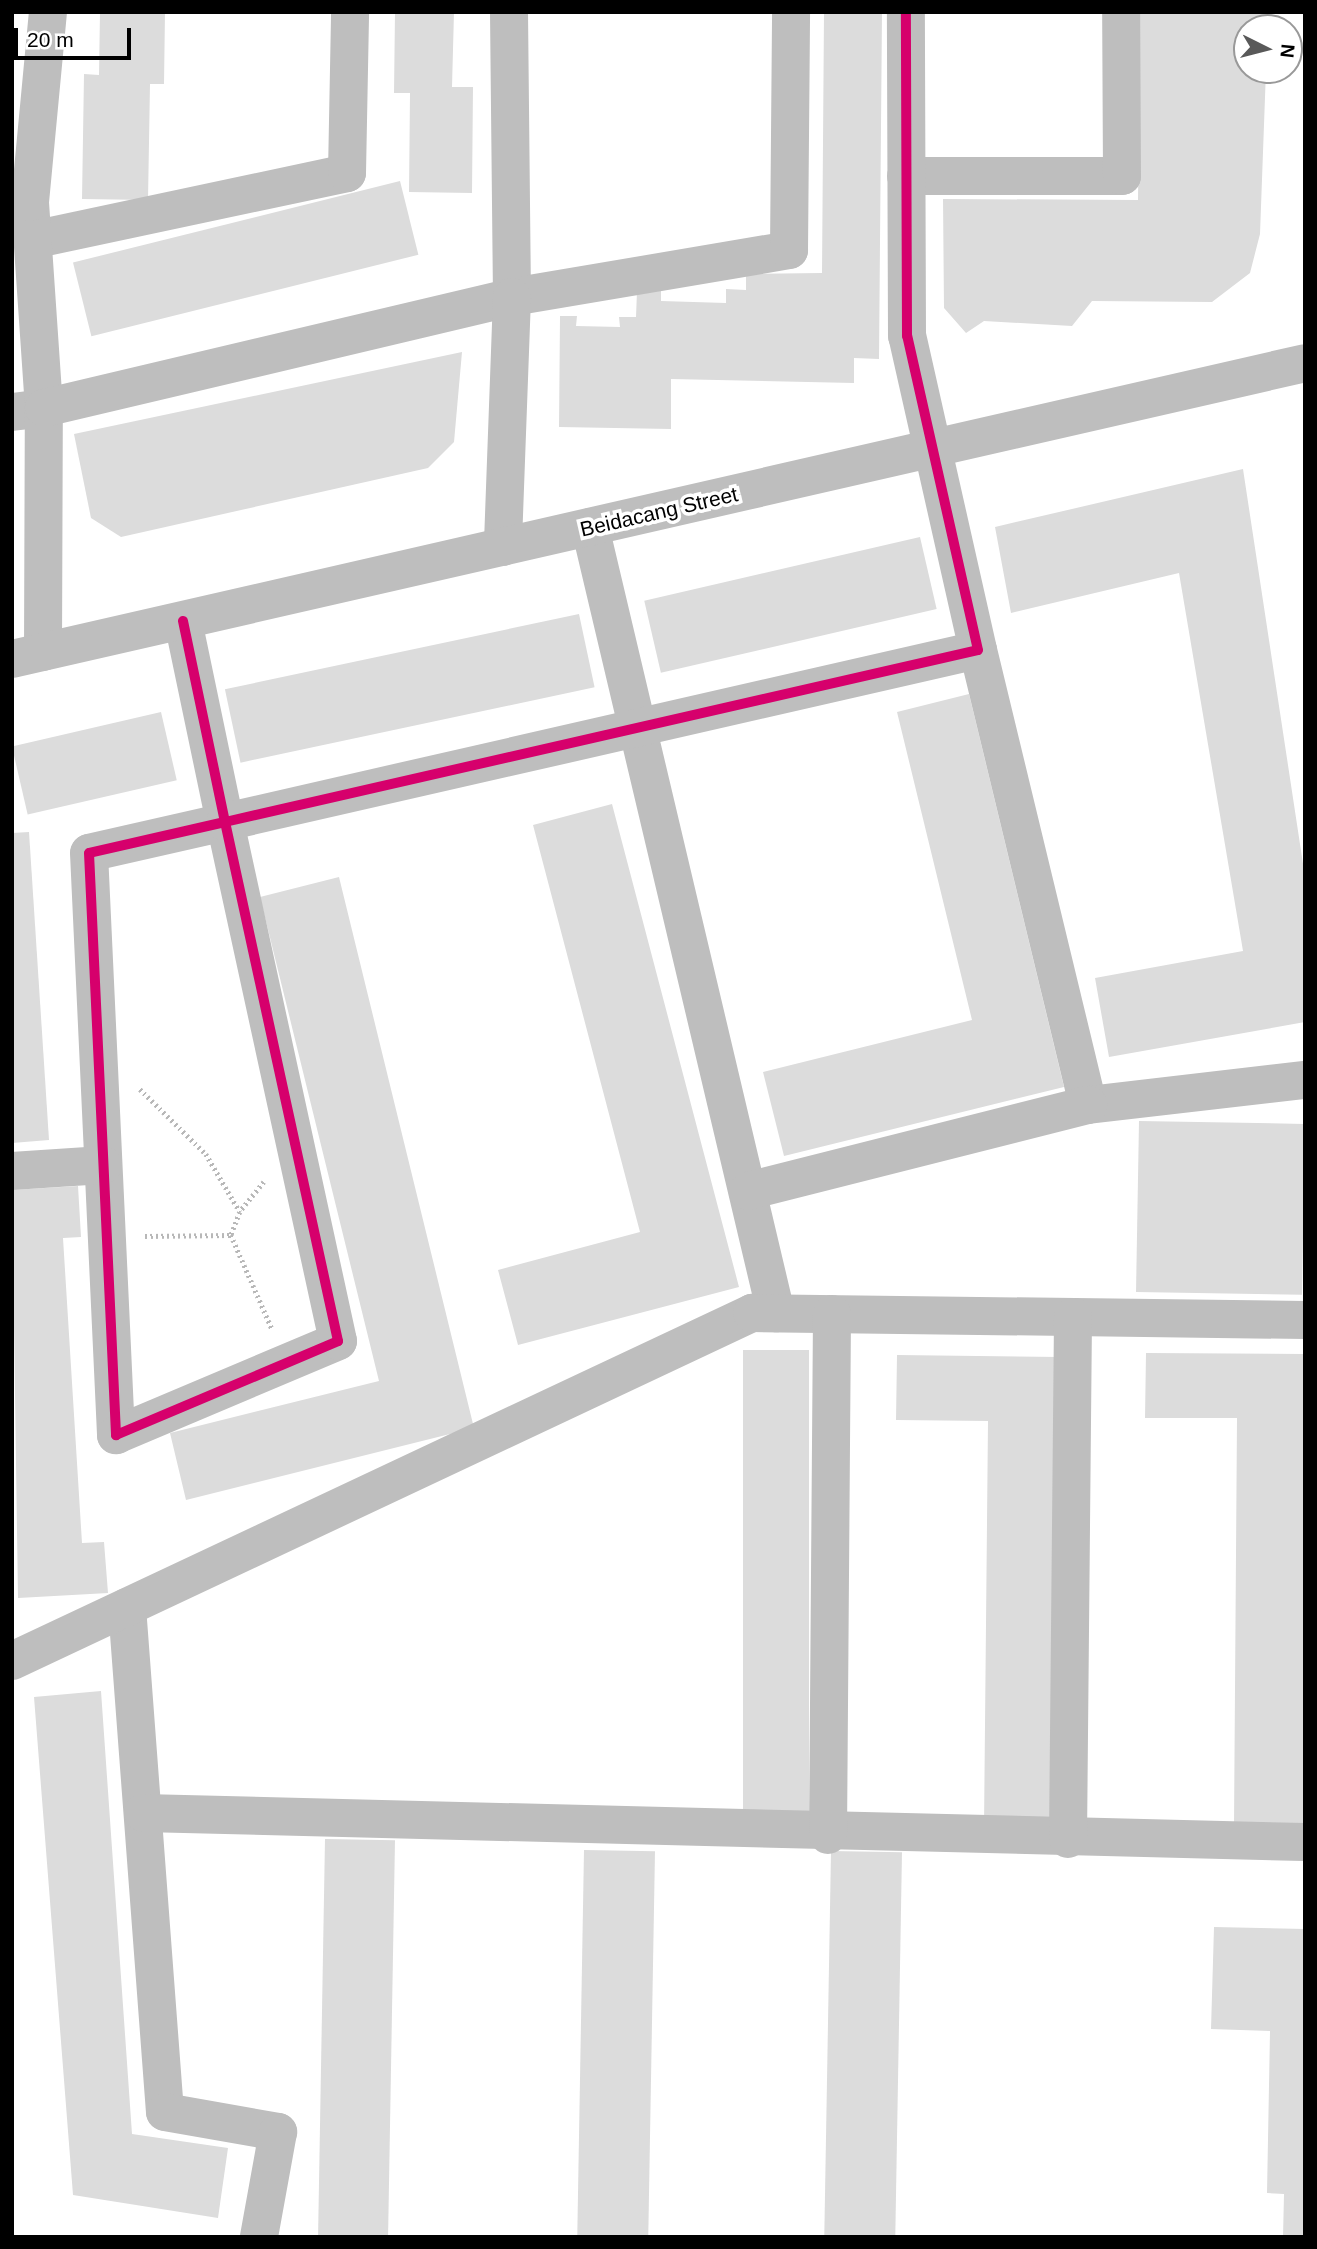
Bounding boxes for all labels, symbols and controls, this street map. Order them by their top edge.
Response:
scale bar [18,14,135,58]
north arrow [1233,14,1303,84]
text: 20 m [27,28,74,51]
text: N [1276,43,1299,59]
street label: Beidacang Street [578,482,740,542]

